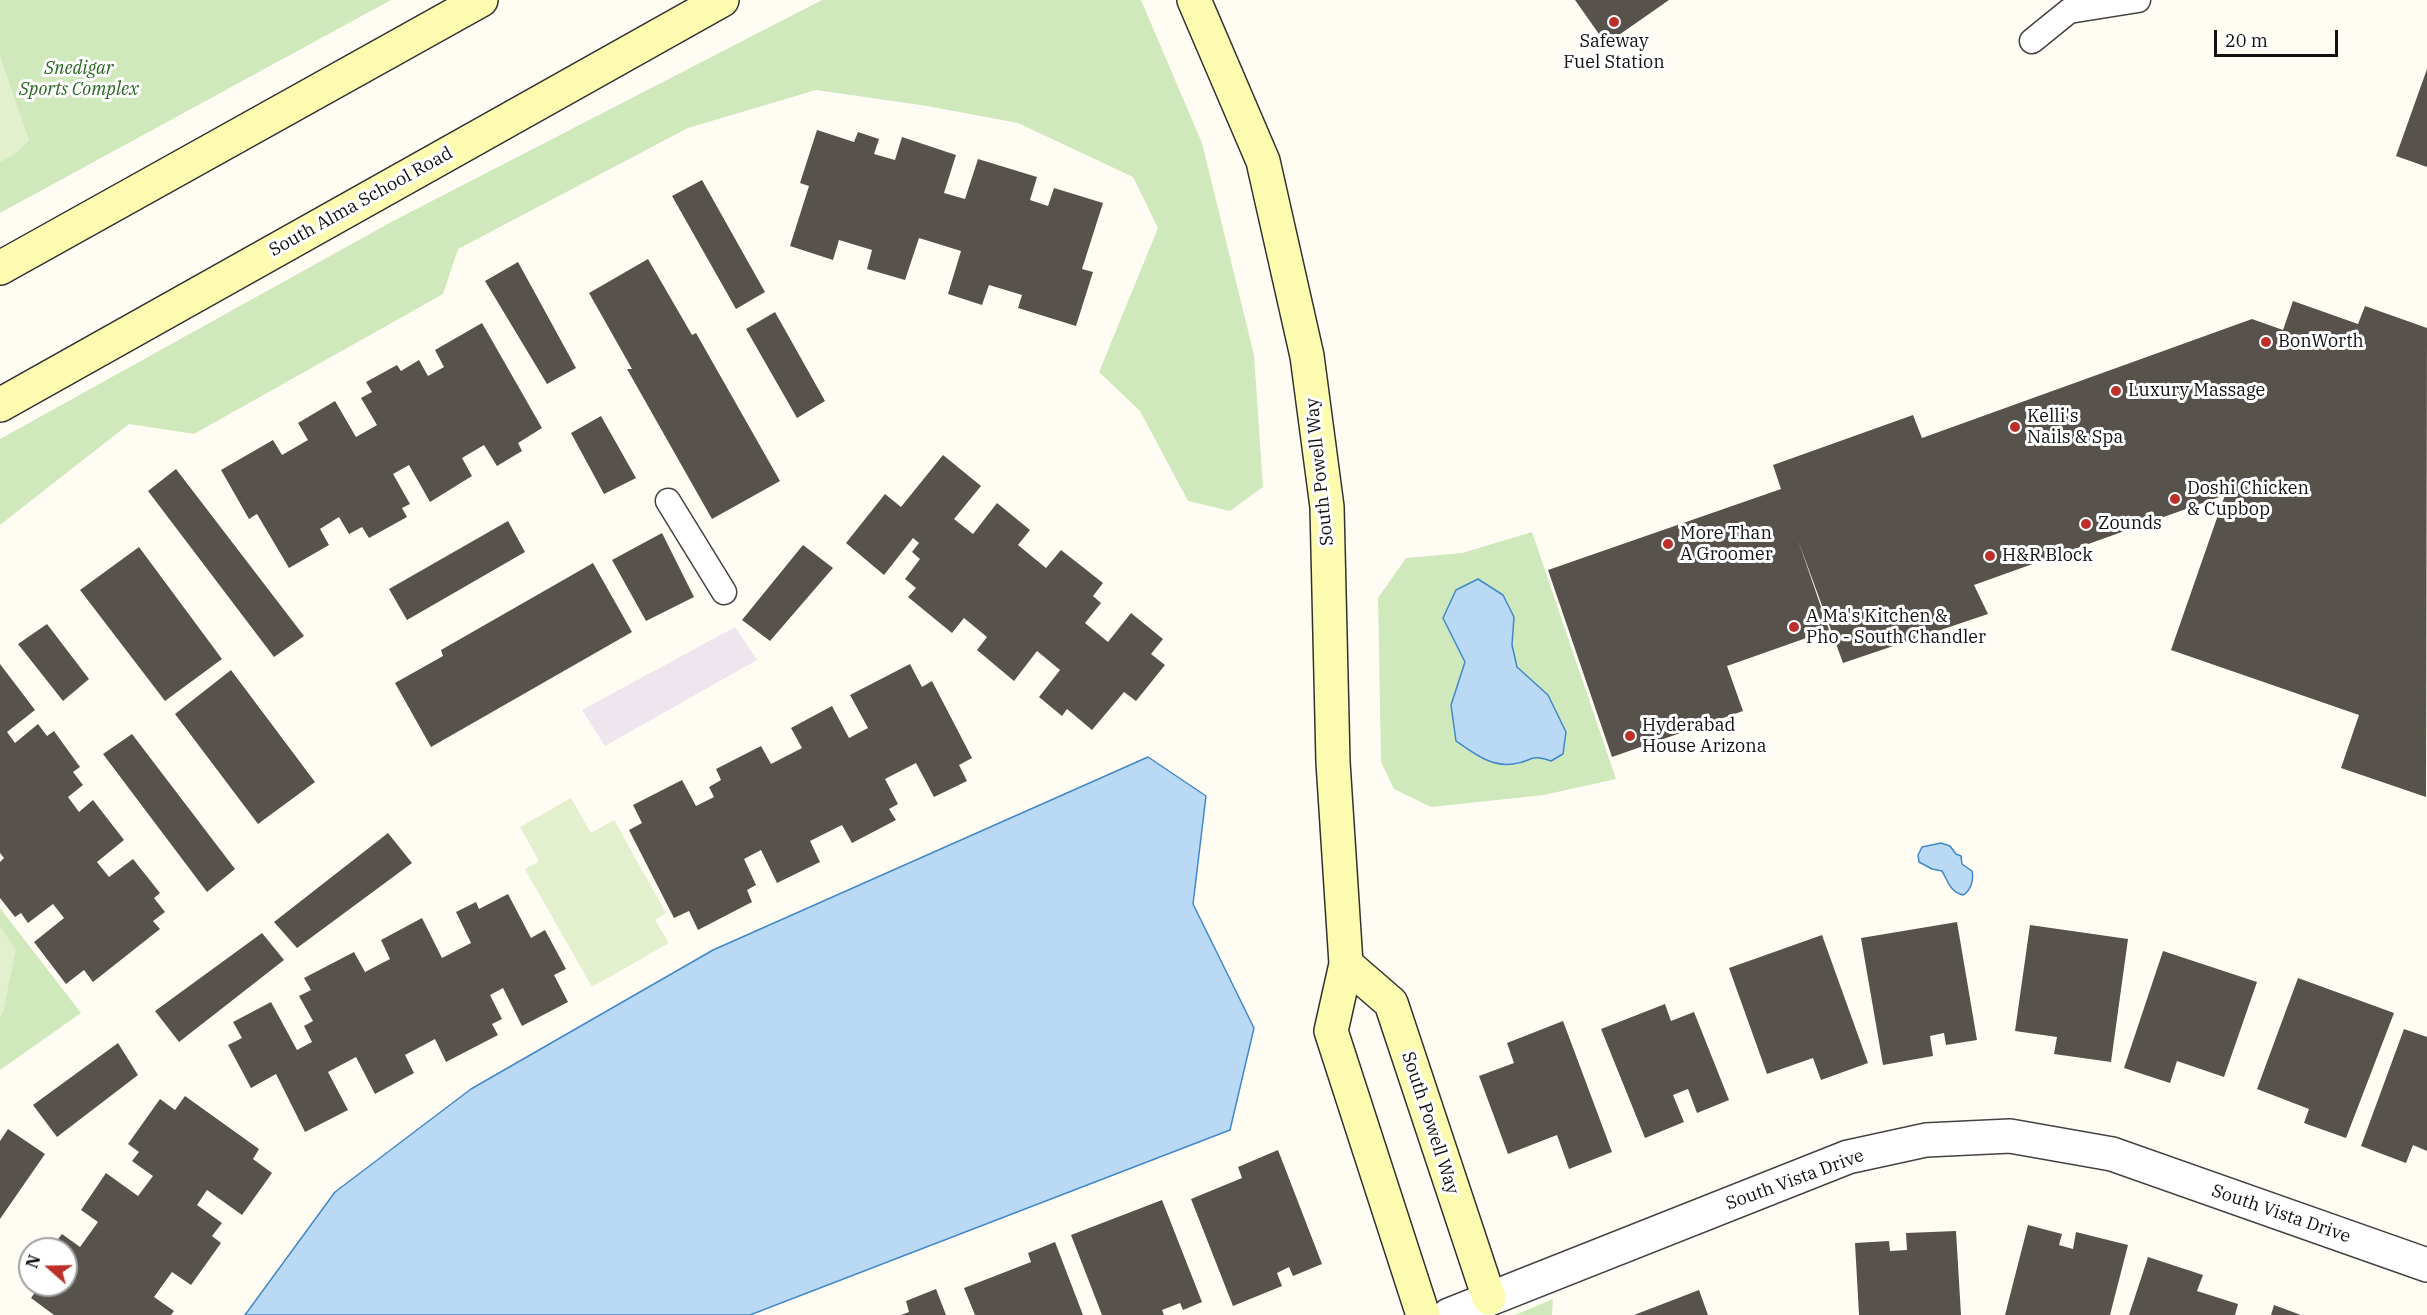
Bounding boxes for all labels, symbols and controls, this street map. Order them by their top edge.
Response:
marker: Safeway Fuel Station [1607,15,1621,29]
scale bar [2217,18,2342,56]
text: 20 m [2225,29,2268,52]
place label: Safeway Fuel Station [1563,31,1665,74]
park label: Snedigar Sports Complex [19,58,139,100]
street label: South Alma School Road [265,143,457,261]
place label: BonWorth [2278,331,2364,353]
marker: BonWorth [2259,335,2273,349]
place label: Luxury Massage [2128,380,2265,402]
marker: Luxury Massage [2109,384,2123,398]
street label: South Powell Way [1301,397,1339,547]
place label: Kelli's Nails & Spa [2027,406,2123,448]
marker: Kelli's Nails & Spa [2008,420,2022,434]
place label: Doshi Chicken & Cupbop [2187,478,2309,520]
marker: Doshi Chicken & Cupbop [2168,492,2182,506]
place label: Zounds [2098,513,2162,535]
marker: Zounds [2079,517,2093,531]
place label: More Than A Groomer [1680,523,1773,566]
marker: More Than A Groomer [1661,537,1675,551]
place label: H&R Block [2002,545,2093,567]
marker: H&R Block [1983,549,1997,563]
place label: A Ma's Kitchen & Pho - South Chandler [1806,606,1986,648]
marker: A Ma's Kitchen & Pho - South Chandler [1787,620,1801,634]
place label: Hyderabad House Arizona [1642,715,1767,758]
marker: Hyderabad House Arizona [1623,729,1637,743]
street label: South Powell Way [1397,1049,1463,1197]
street label: South Vista Drive [1723,1145,1867,1215]
street label: South Vista Drive [2209,1180,2353,1248]
north arrow [18,1237,78,1297]
text: N [21,1252,45,1271]

